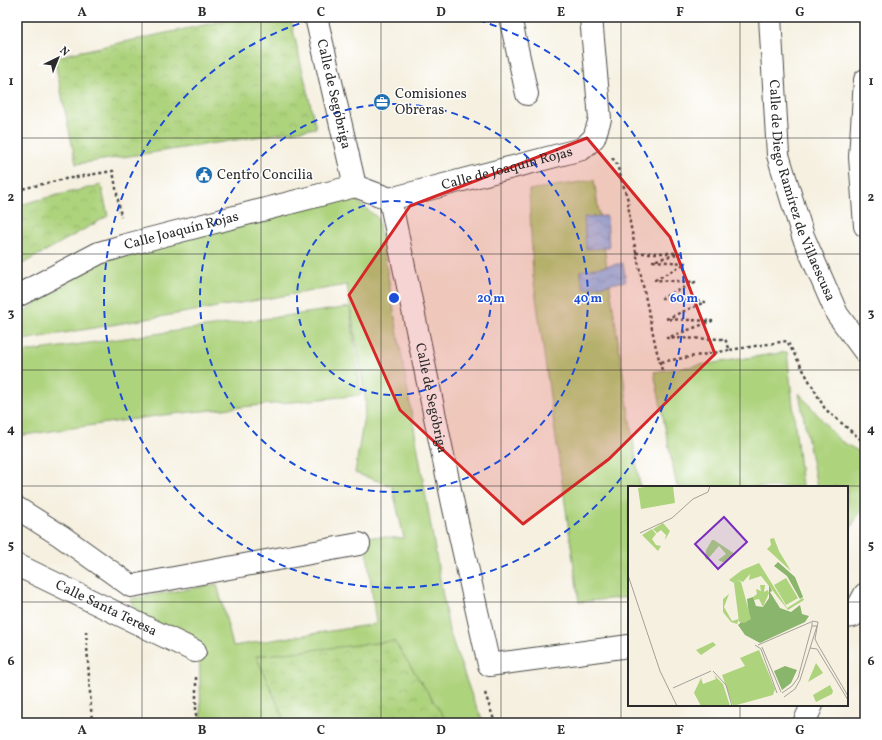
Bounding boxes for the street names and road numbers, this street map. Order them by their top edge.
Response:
street label: Calle de Segóbriga [312,37,356,151]
street label: Calle de Diego Ramírez de Villaescusa [764,79,840,304]
street label: Calle de Joaquín Rojas [439,142,575,195]
street label: Calle Joaquín Rojas [122,207,241,255]
street label: Calle de Segóbriga [410,341,452,455]
street label: Calle Santa Teresa [52,575,160,641]

